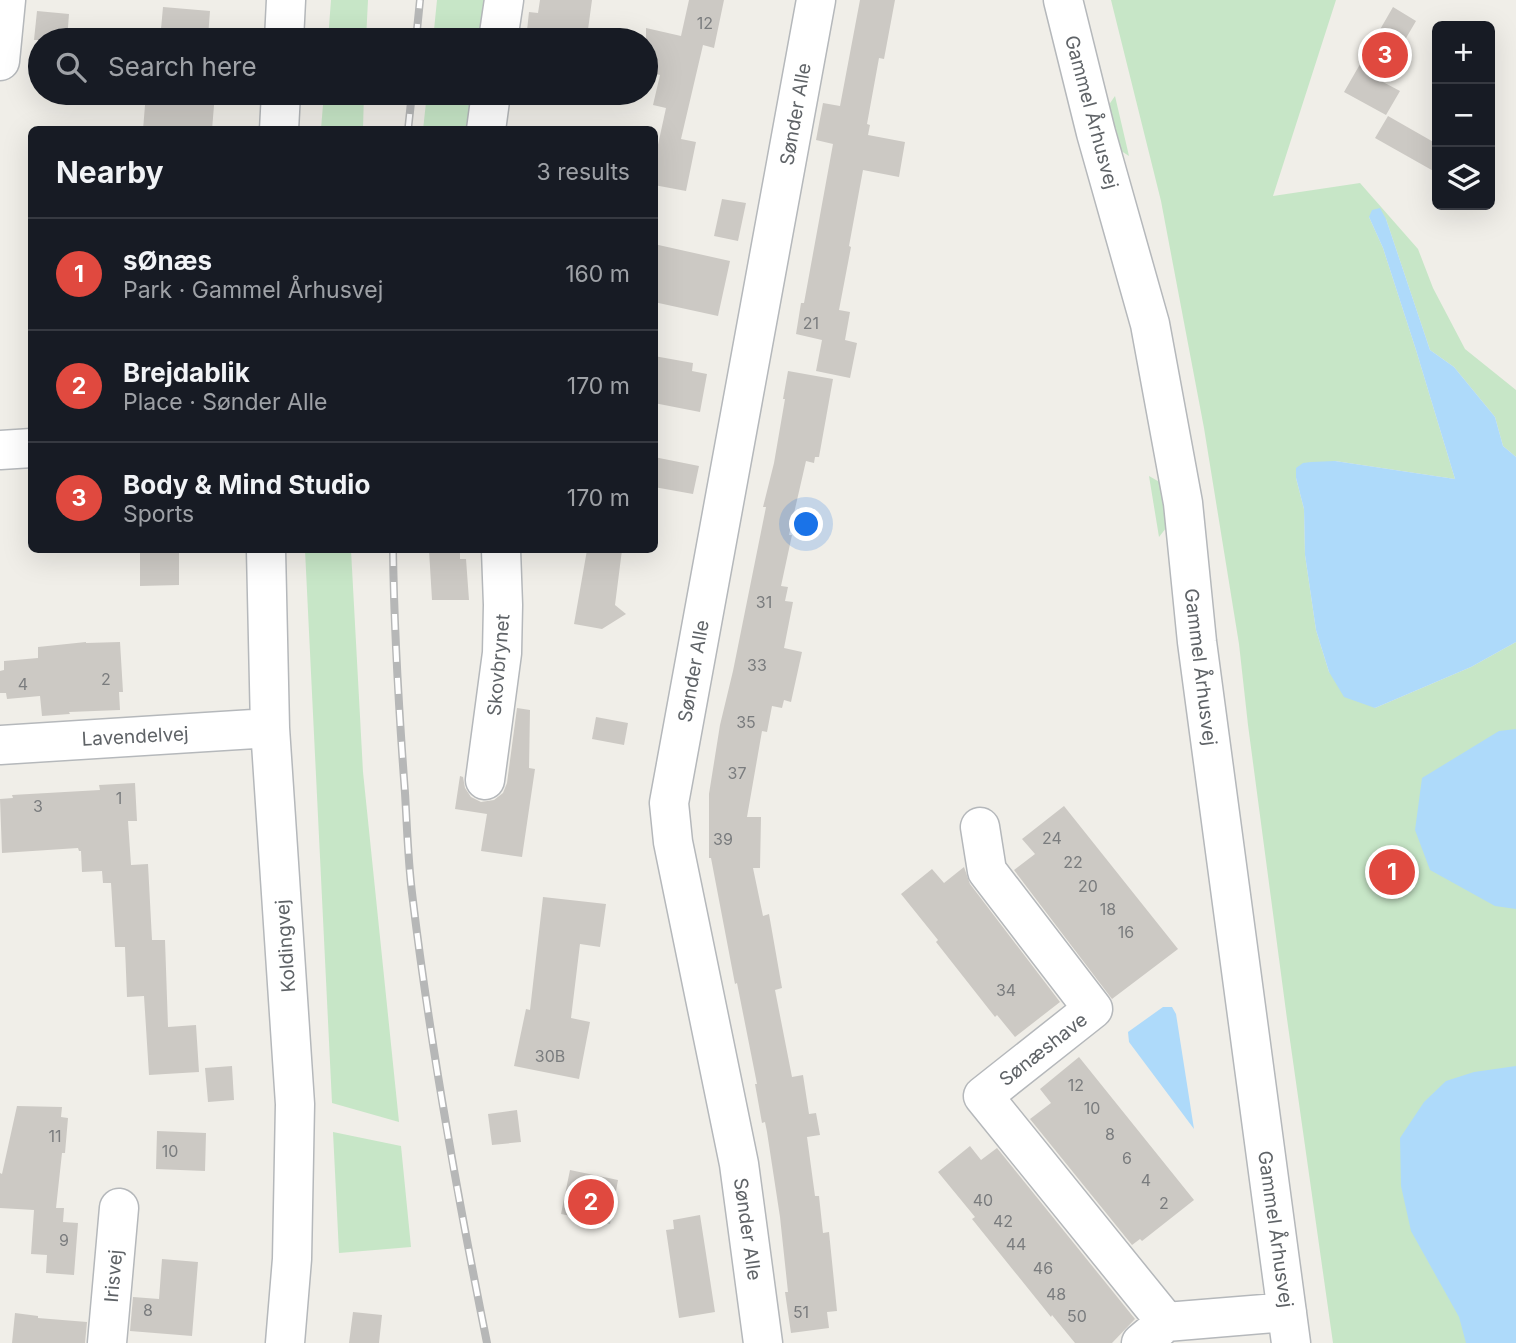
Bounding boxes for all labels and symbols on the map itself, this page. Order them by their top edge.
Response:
house number: 12 [697,13,713,33]
pin: 3 [1362,29,1408,81]
street label: Gammel Århusvej [1060,32,1125,192]
street label: Sønder Alle [775,61,816,167]
house number: 21 [803,313,819,333]
your location [789,507,823,541]
street label: Gammel Århusvej [1179,587,1224,747]
house number: 31 [756,592,772,612]
street label: Skovbrynet [483,613,514,717]
street label: Sønder Alle [673,618,714,724]
house number: 33 [747,655,767,675]
house number: 2 [101,669,111,689]
house number: 4 [18,674,28,694]
house number: 35 [736,712,756,732]
street label: Lavendelvej [81,722,189,751]
house number: 37 [728,763,746,783]
house number: 1 [116,788,122,808]
house number: 3 [33,796,43,816]
house number: 24 [1042,828,1062,848]
house number: 39 [713,829,733,849]
pin: 1 [1369,846,1415,898]
house number: 22 [1063,852,1083,872]
house number: 20 [1078,876,1098,896]
street label: Koldingvej [271,899,300,993]
house number: 18 [1100,899,1116,919]
house number: 16 [1118,922,1134,942]
house number: 34 [996,980,1016,1000]
street label: Sønæshave [995,1008,1092,1091]
house number: 30B [535,1046,565,1066]
house number: 12 [1068,1075,1084,1095]
house number: 10 [1084,1098,1100,1118]
house number: 8 [1105,1124,1115,1144]
house number: 11 [48,1126,62,1146]
house number: 10 [162,1141,178,1161]
house number: 6 [1122,1148,1132,1168]
street label: Gammel Århusvej [1253,1149,1300,1309]
house number: 4 [1141,1170,1151,1190]
pin: 2 [568,1176,614,1228]
street label: Sønder Alle [729,1176,766,1282]
house number: 40 [973,1190,993,1210]
house number: 2 [1159,1193,1169,1213]
house number: 42 [993,1211,1013,1231]
house number: 9 [59,1230,69,1250]
house number: 44 [1006,1234,1026,1254]
street label: Irisvej [100,1249,127,1304]
house number: 46 [1033,1258,1053,1278]
house number: 48 [1046,1284,1066,1304]
house number: 8 [143,1300,153,1320]
house number: 51 [793,1302,809,1322]
house number: 50 [1067,1306,1087,1326]

